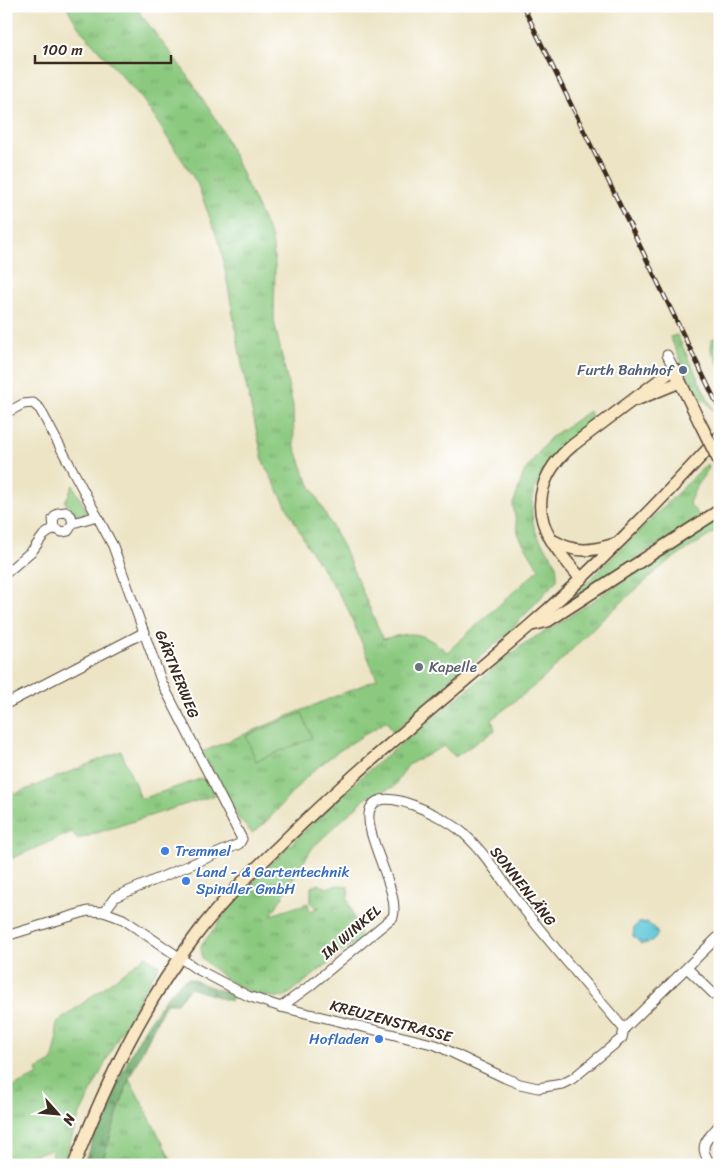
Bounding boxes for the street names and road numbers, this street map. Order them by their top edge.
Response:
street label: GÄRTNERWEG [147,626,207,723]
street label: SONNENLÄNG [483,840,563,932]
street label: IM WINKEL [314,898,387,967]
street label: KREUZENSTRASSE [327,992,456,1050]

